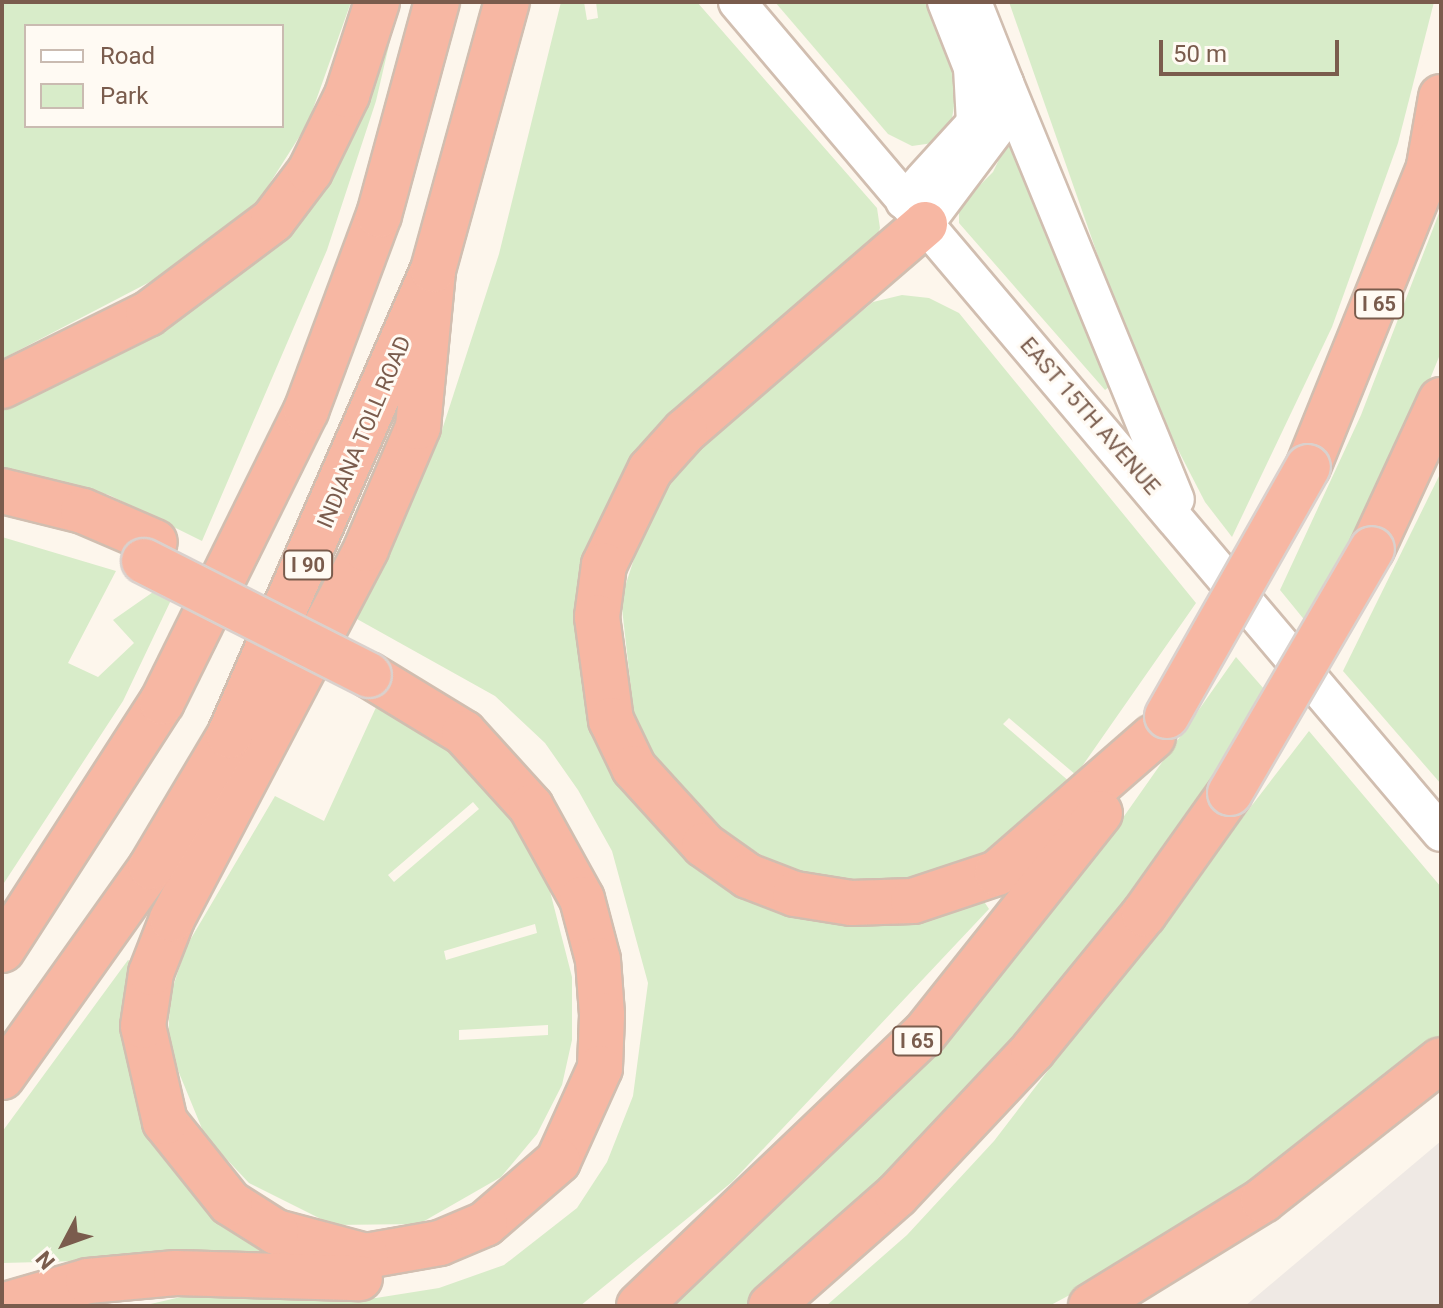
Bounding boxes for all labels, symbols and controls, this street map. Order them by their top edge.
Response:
legend [24,24,284,128]
scale bar [1163,24,1343,74]
text: 50 m [1173,40,1227,68]
text: Road [100,42,155,70]
text: Park [100,82,148,110]
road number: I 65 [1353,288,1405,320]
street label: INDIANA TOLL ROAD [311,332,417,532]
street label: EAST 15TH AVENUE [1014,332,1166,500]
road number: I 90 [282,549,334,581]
road number: I 65 [891,1025,943,1057]
north arrow [24,1204,104,1284]
text: N [31,1246,60,1274]

